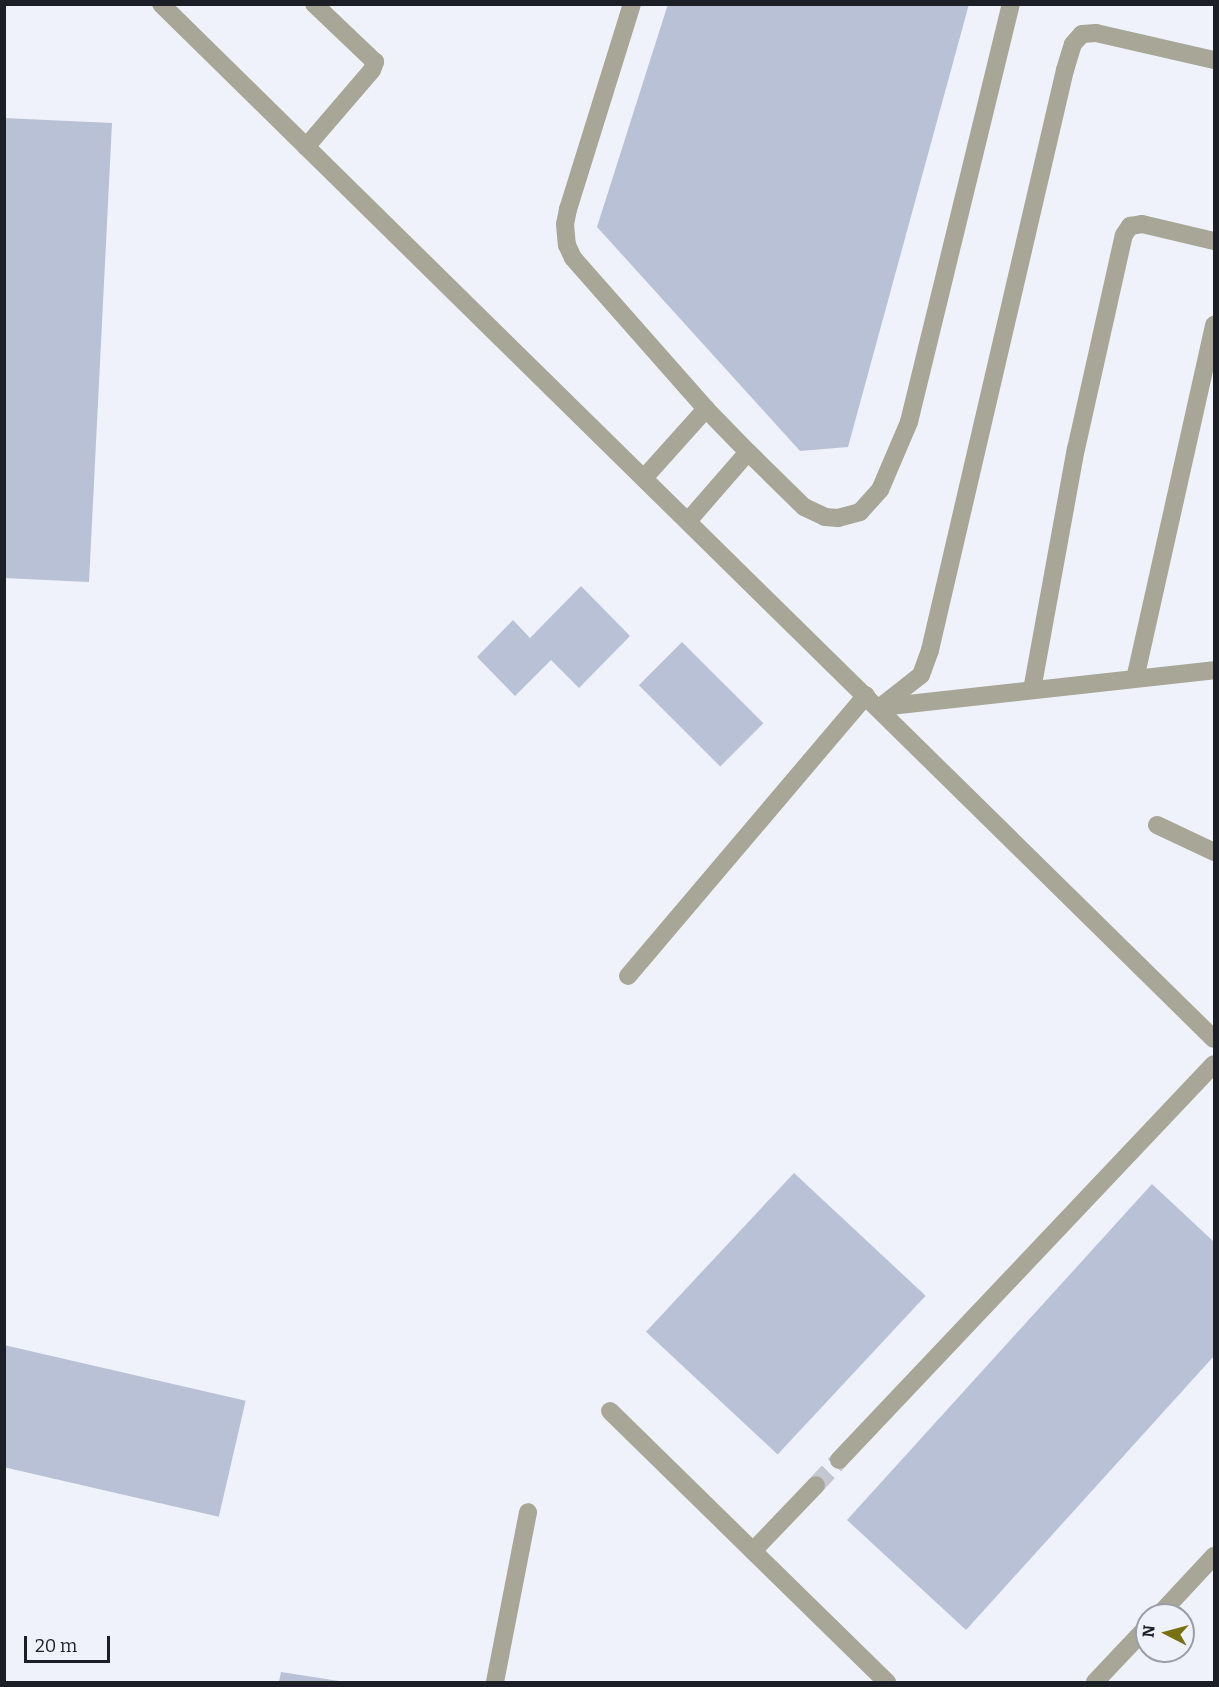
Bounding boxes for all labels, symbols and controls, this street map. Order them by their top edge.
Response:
north arrow [1135,1603,1195,1663]
scale bar [27,1624,112,1662]
text: N [1138,1624,1159,1638]
text: 20 m [35,1635,77,1657]

